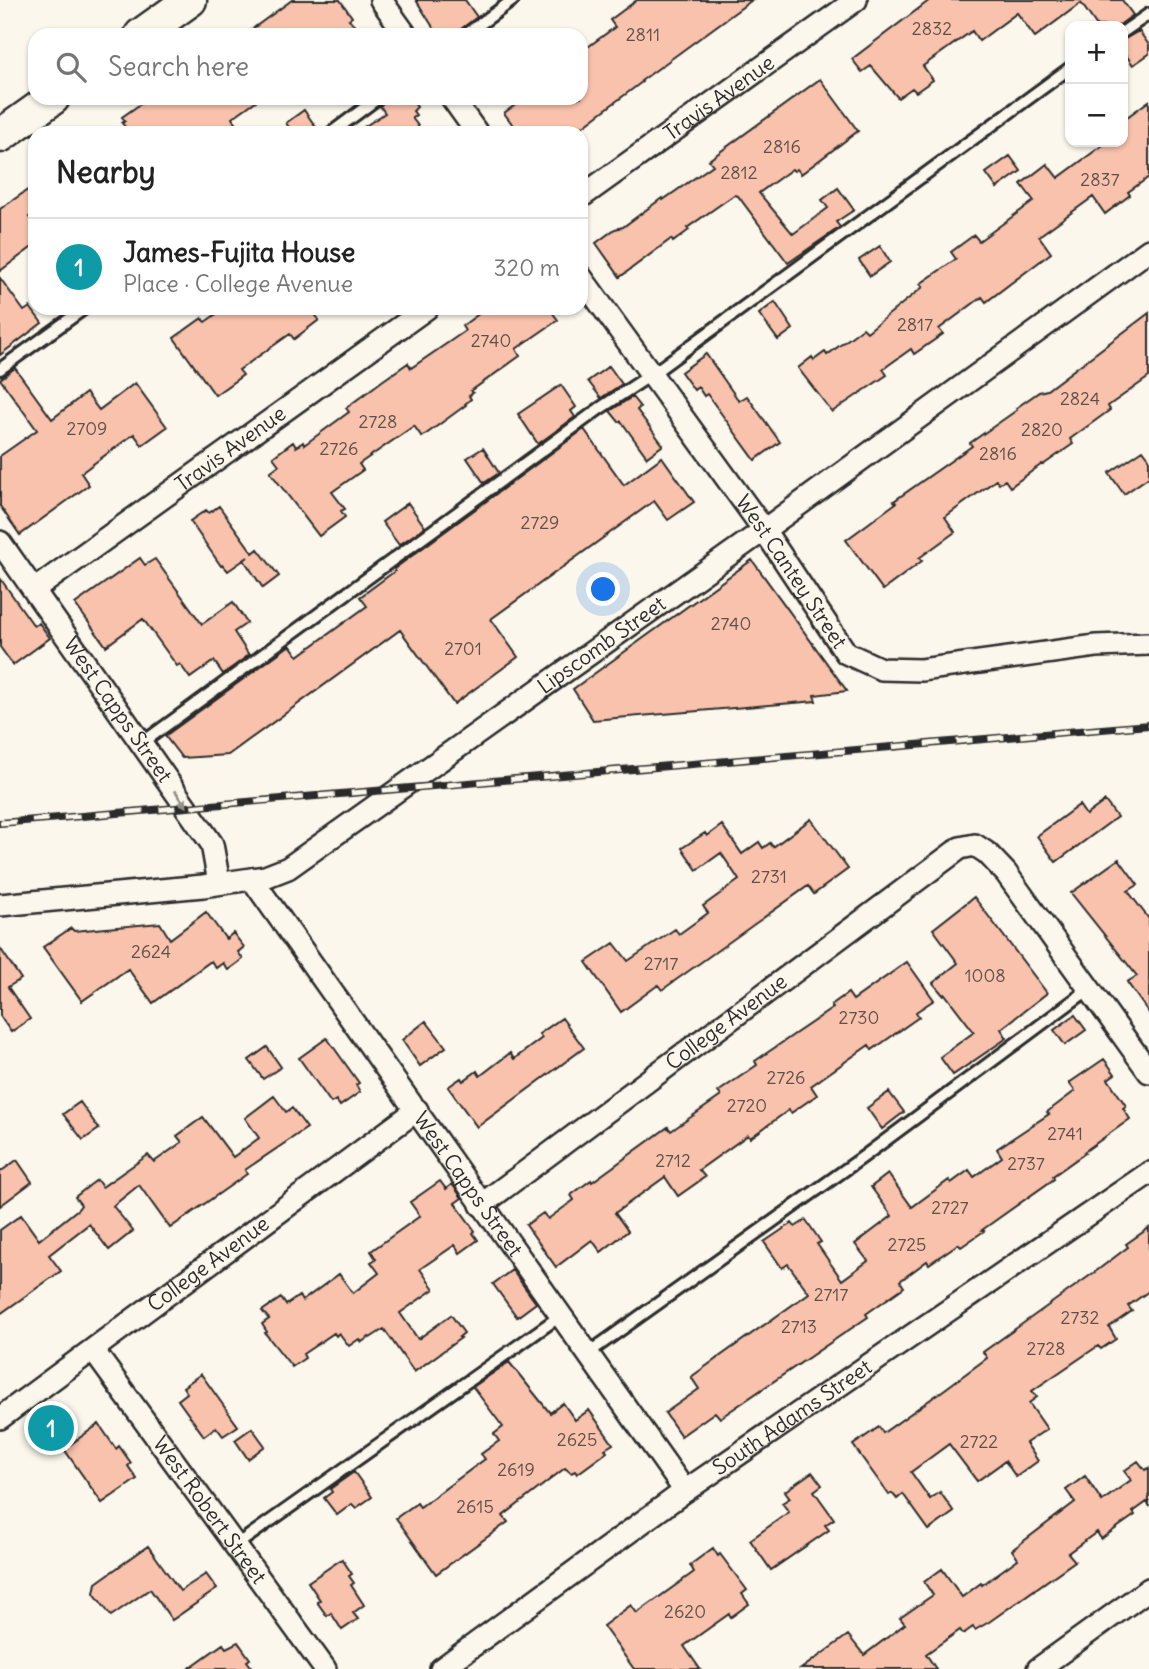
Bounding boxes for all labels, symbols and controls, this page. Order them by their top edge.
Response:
house number: 2832 [912,17,952,40]
map controls [1065,21,1128,147]
button: + [1065,21,1128,84]
house number: 2811 [626,23,660,46]
search box [28,28,588,105]
icon: search [52,48,90,86]
street label: Travis Avenue [658,49,780,146]
text: Search here [108,50,249,83]
button: − [1065,84,1128,147]
house number: 2816 [763,135,801,158]
text: Nearby [56,153,156,191]
house number: 2812 [720,161,758,184]
house number: 2837 [1080,168,1120,191]
text: James-Fujita House [123,236,355,269]
text: 1 [74,253,84,282]
text: 320 m [494,253,560,282]
text: Place · College Avenue [123,269,353,298]
house number: 2817 [897,313,933,336]
house number: 2740 [471,329,511,352]
house number: 2824 [1060,387,1100,410]
street label: Travis Avenue [170,400,291,497]
house number: 2728 [359,410,397,433]
house number: 2709 [67,417,107,440]
house number: 2820 [1021,418,1063,441]
house number: 2726 [320,437,358,460]
house number: 2816 [979,442,1017,465]
street label: West Cantey Street [730,489,853,654]
house number: 2729 [521,511,559,534]
your location [586,572,620,606]
street label: Lipscomb Street [532,590,671,700]
house number: 2740 [711,612,751,635]
street label: West Capps Street [58,632,179,787]
house number: 2701 [444,637,482,660]
one-way arrow [174,790,188,808]
house number: 2731 [751,865,787,888]
house number: 2624 [131,940,171,963]
house number: 2717 [644,952,679,975]
house number: 1008 [964,964,1006,987]
street label: College Avenue [660,968,792,1076]
house number: 2730 [839,1006,879,1029]
house number: 2726 [767,1066,805,1089]
house number: 2720 [727,1094,767,1117]
street label: West Capps Street [408,1106,529,1262]
house number: 2741 [1047,1122,1083,1145]
house number: 2712 [655,1149,691,1172]
house number: 2737 [1007,1152,1045,1175]
house number: 2727 [931,1196,969,1219]
street label: College Avenue [142,1210,274,1318]
house number: 2725 [888,1233,926,1256]
house number: 2717 [814,1283,849,1306]
house number: 2732 [1061,1306,1100,1329]
house number: 2713 [781,1315,817,1338]
house number: 2728 [1027,1337,1065,1360]
street label: South Adams Street [707,1353,877,1481]
pin: 1 [28,1402,74,1454]
house number: 2625 [557,1428,597,1451]
house number: 2722 [960,1430,998,1453]
street label: West Robert Street [147,1431,273,1589]
house number: 2619 [497,1458,535,1481]
house number: 2615 [456,1495,494,1518]
house number: 2620 [664,1600,706,1623]

